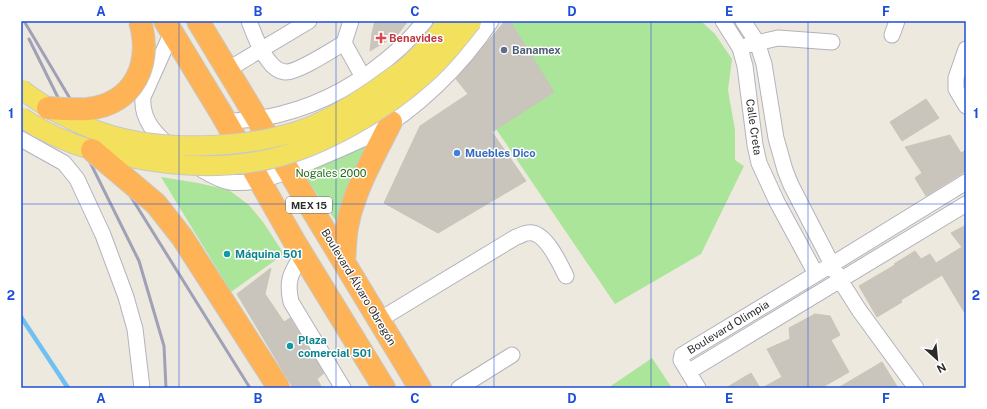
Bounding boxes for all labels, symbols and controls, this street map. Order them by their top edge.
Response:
text: A [96,4,106,19]
text: B [254,4,263,19]
text: C [410,4,420,19]
text: D [567,4,577,19]
text: E [725,4,733,19]
text: F [882,4,890,19]
place label: Benavides [389,32,443,44]
marker: Benavides [376,33,386,43]
place label: Banamex [512,44,561,56]
marker: Banamex [499,45,509,55]
street label: Calle Creta [744,98,764,156]
text: 1 [8,106,14,121]
text: 1 [973,106,979,121]
place label: Muebles Dico [465,147,536,159]
marker: Muebles Dico [452,148,462,158]
park label: Nogales 2000 [295,167,367,179]
road number: MEX 15 [286,197,332,213]
street label: Boulevard Álvaro Obregón [319,226,399,347]
place label: Máquina 501 [235,248,302,260]
marker: Máquina 501 [222,249,232,259]
text: 2 [7,288,15,303]
text: 2 [972,288,980,303]
street label: Boulevard Olimpia [685,298,771,356]
place label: Plaza comercial 501 [298,334,372,359]
north arrow [917,339,957,379]
marker: Plaza comercial 501 [285,341,295,351]
text: N [935,361,948,375]
text: A [96,391,106,406]
text: B [254,391,263,406]
text: C [410,391,420,406]
text: D [567,391,577,406]
text: E [725,391,733,406]
text: F [882,391,890,406]

